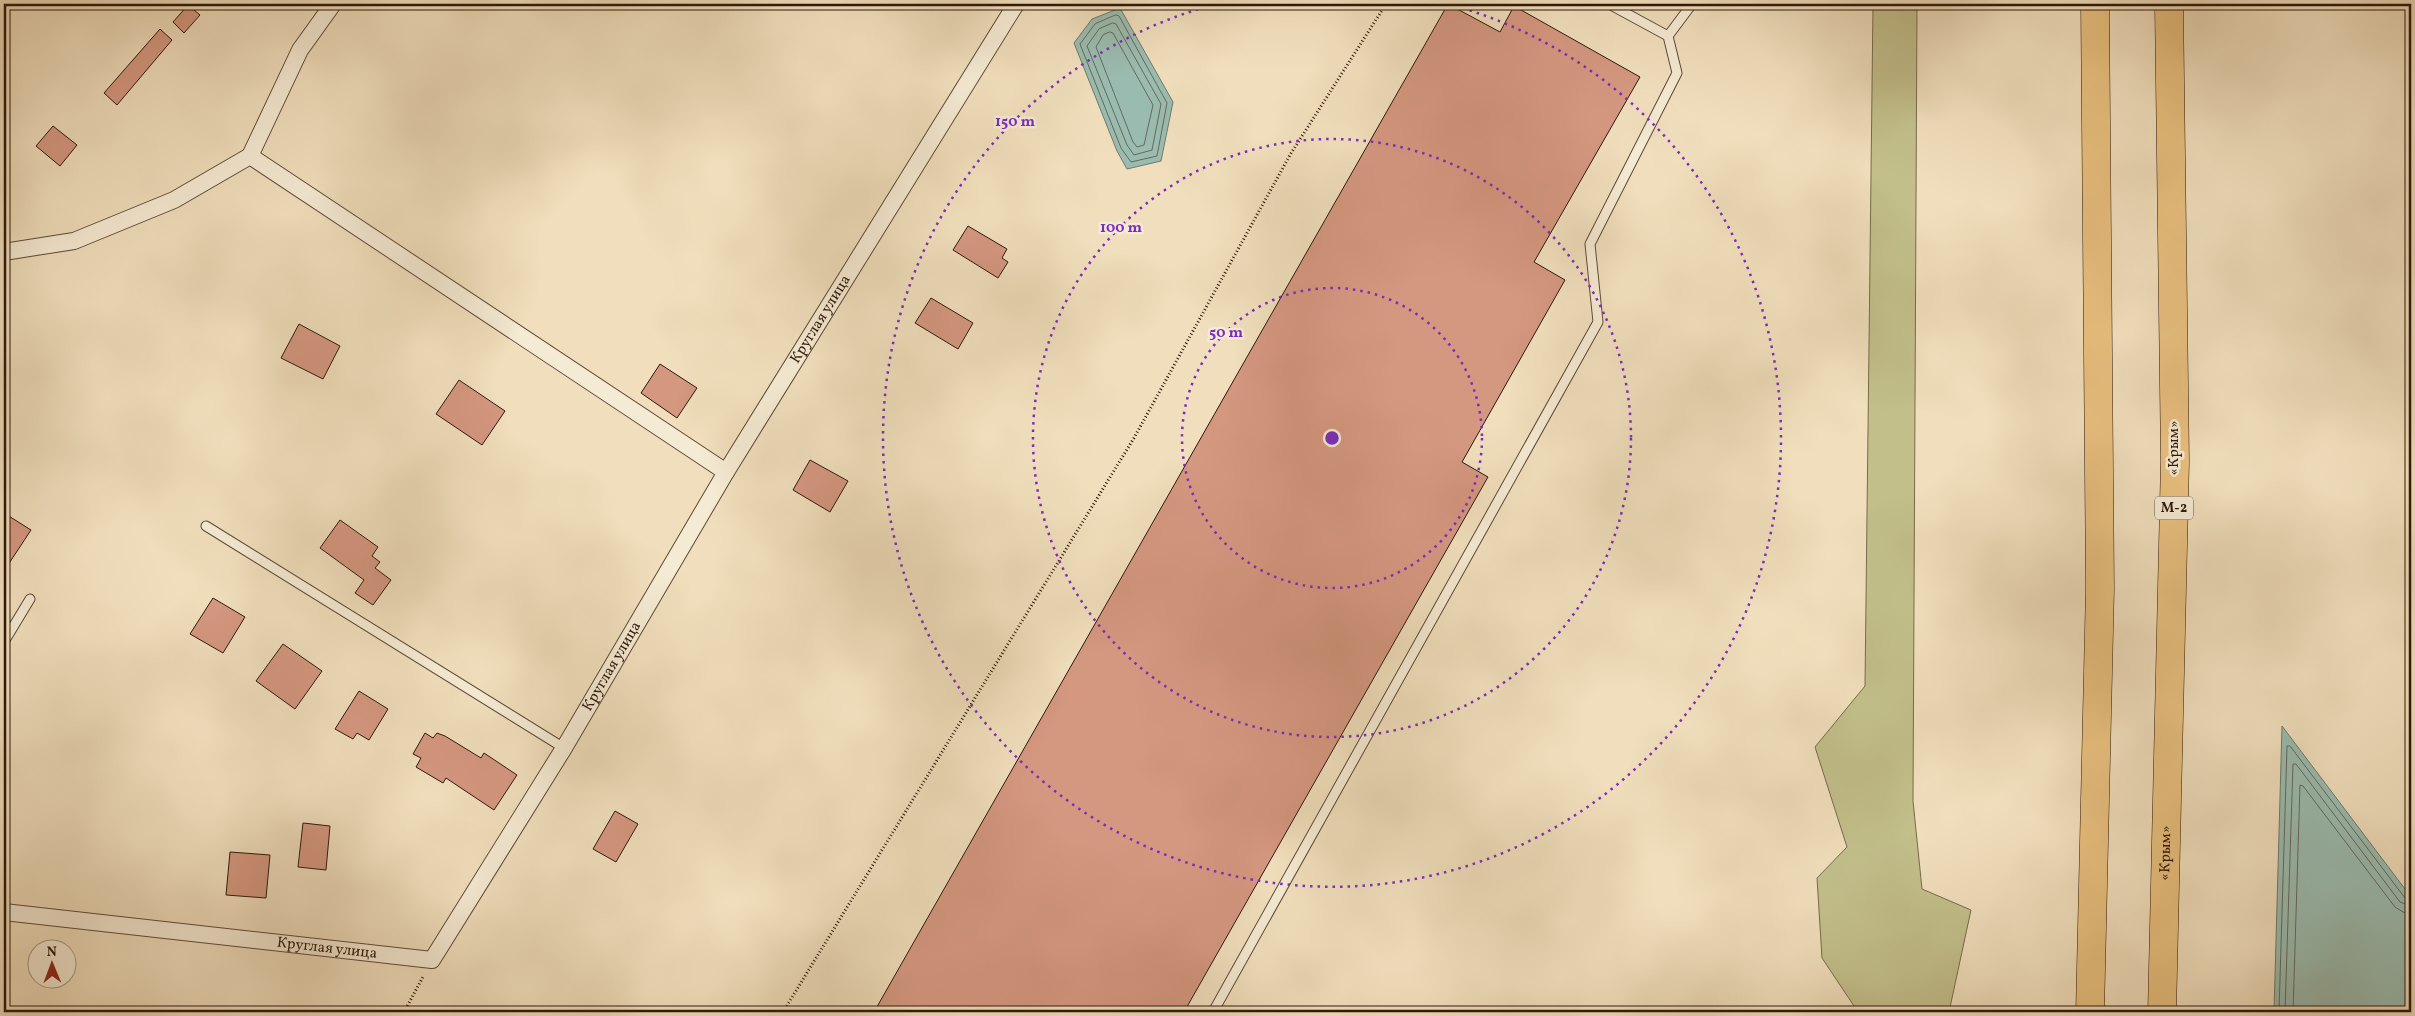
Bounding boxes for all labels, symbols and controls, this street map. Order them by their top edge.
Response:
text: 150 m [995,112,1035,133]
text: 100 m [1100,218,1143,239]
street label: Круглая улица [785,271,856,368]
text: 50 m [1209,323,1243,344]
street label: «Крым» [2164,420,2185,476]
centre of rings [1323,429,1341,447]
road number: М-2 [2155,496,2193,520]
street label: Круглая улица [577,618,646,715]
street label: «Крым» [2155,825,2177,881]
street label: Круглая улица [276,932,378,964]
north arrow [28,938,78,988]
text: N [47,943,57,962]

